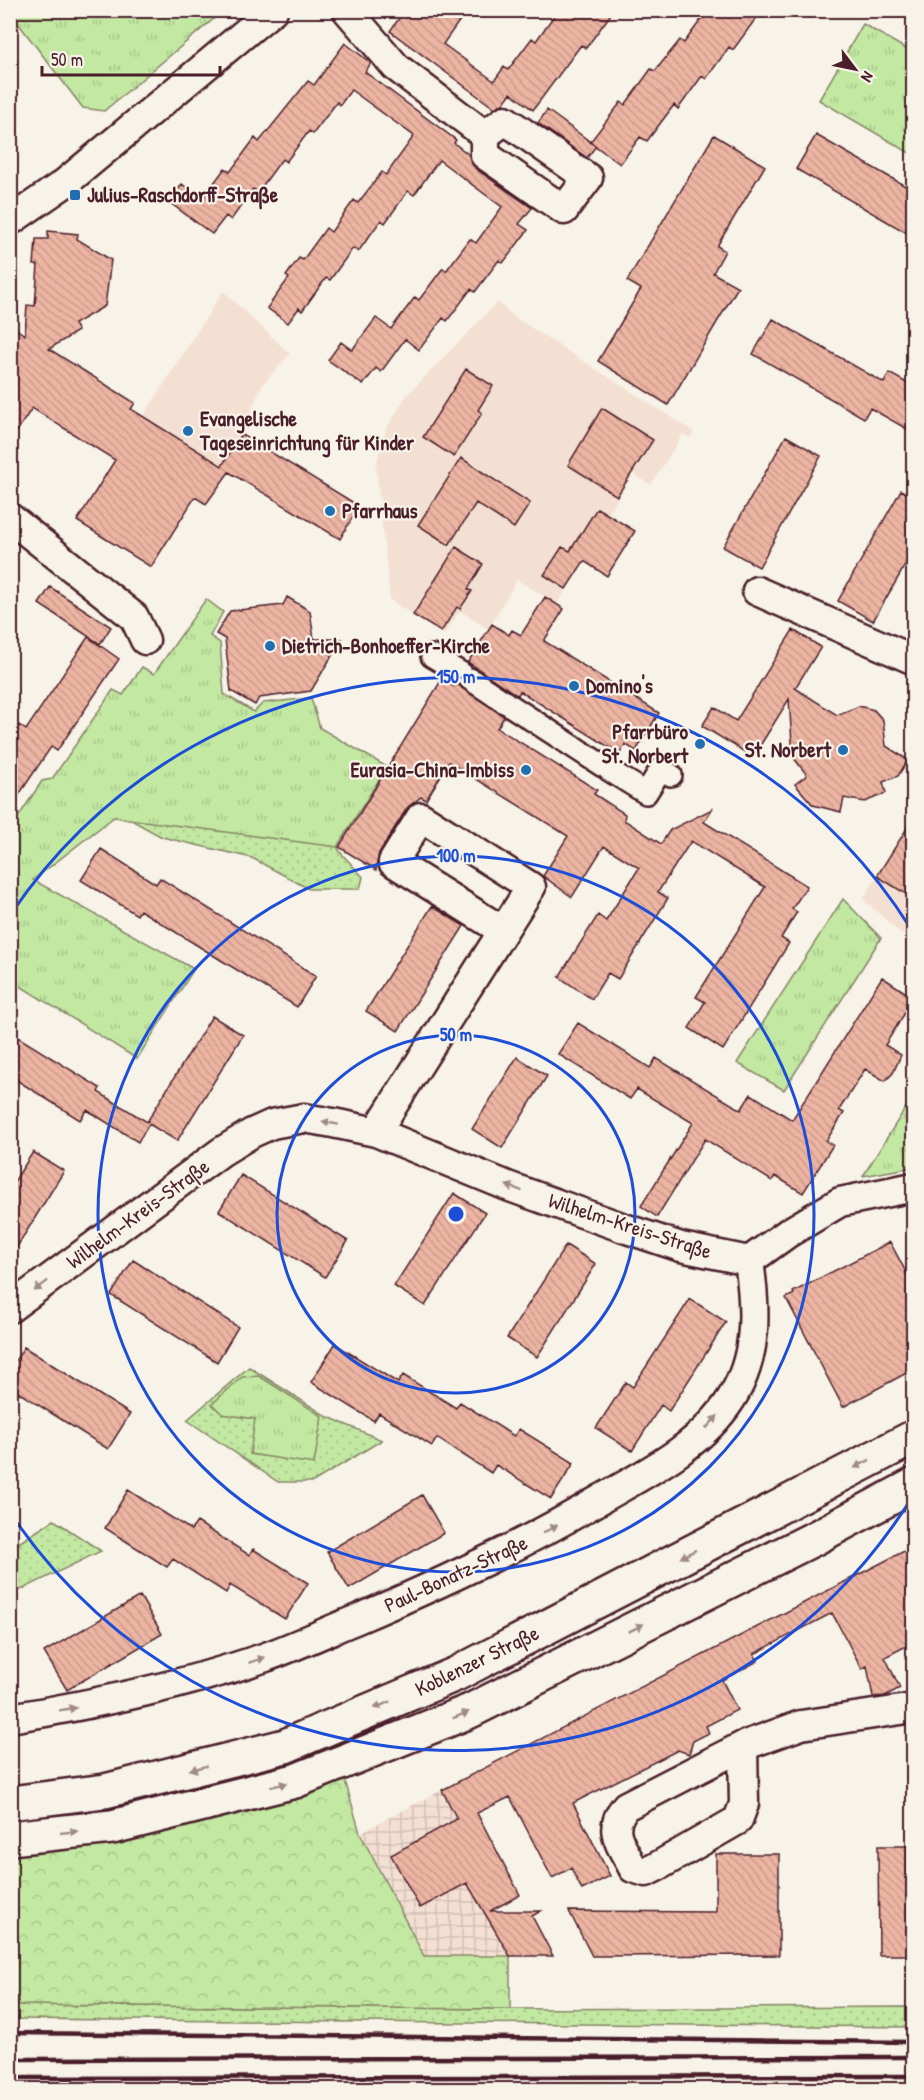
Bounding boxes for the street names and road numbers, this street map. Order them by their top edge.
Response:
street label: Wilhelm-Kreis-Straße [60,1152,215,1275]
street label: Wilhelm-Kreis-Straße [545,1185,716,1266]
street label: Paul-Bonatz-Straße [379,1528,532,1619]
street label: Koblenzer Straße [410,1618,544,1703]

